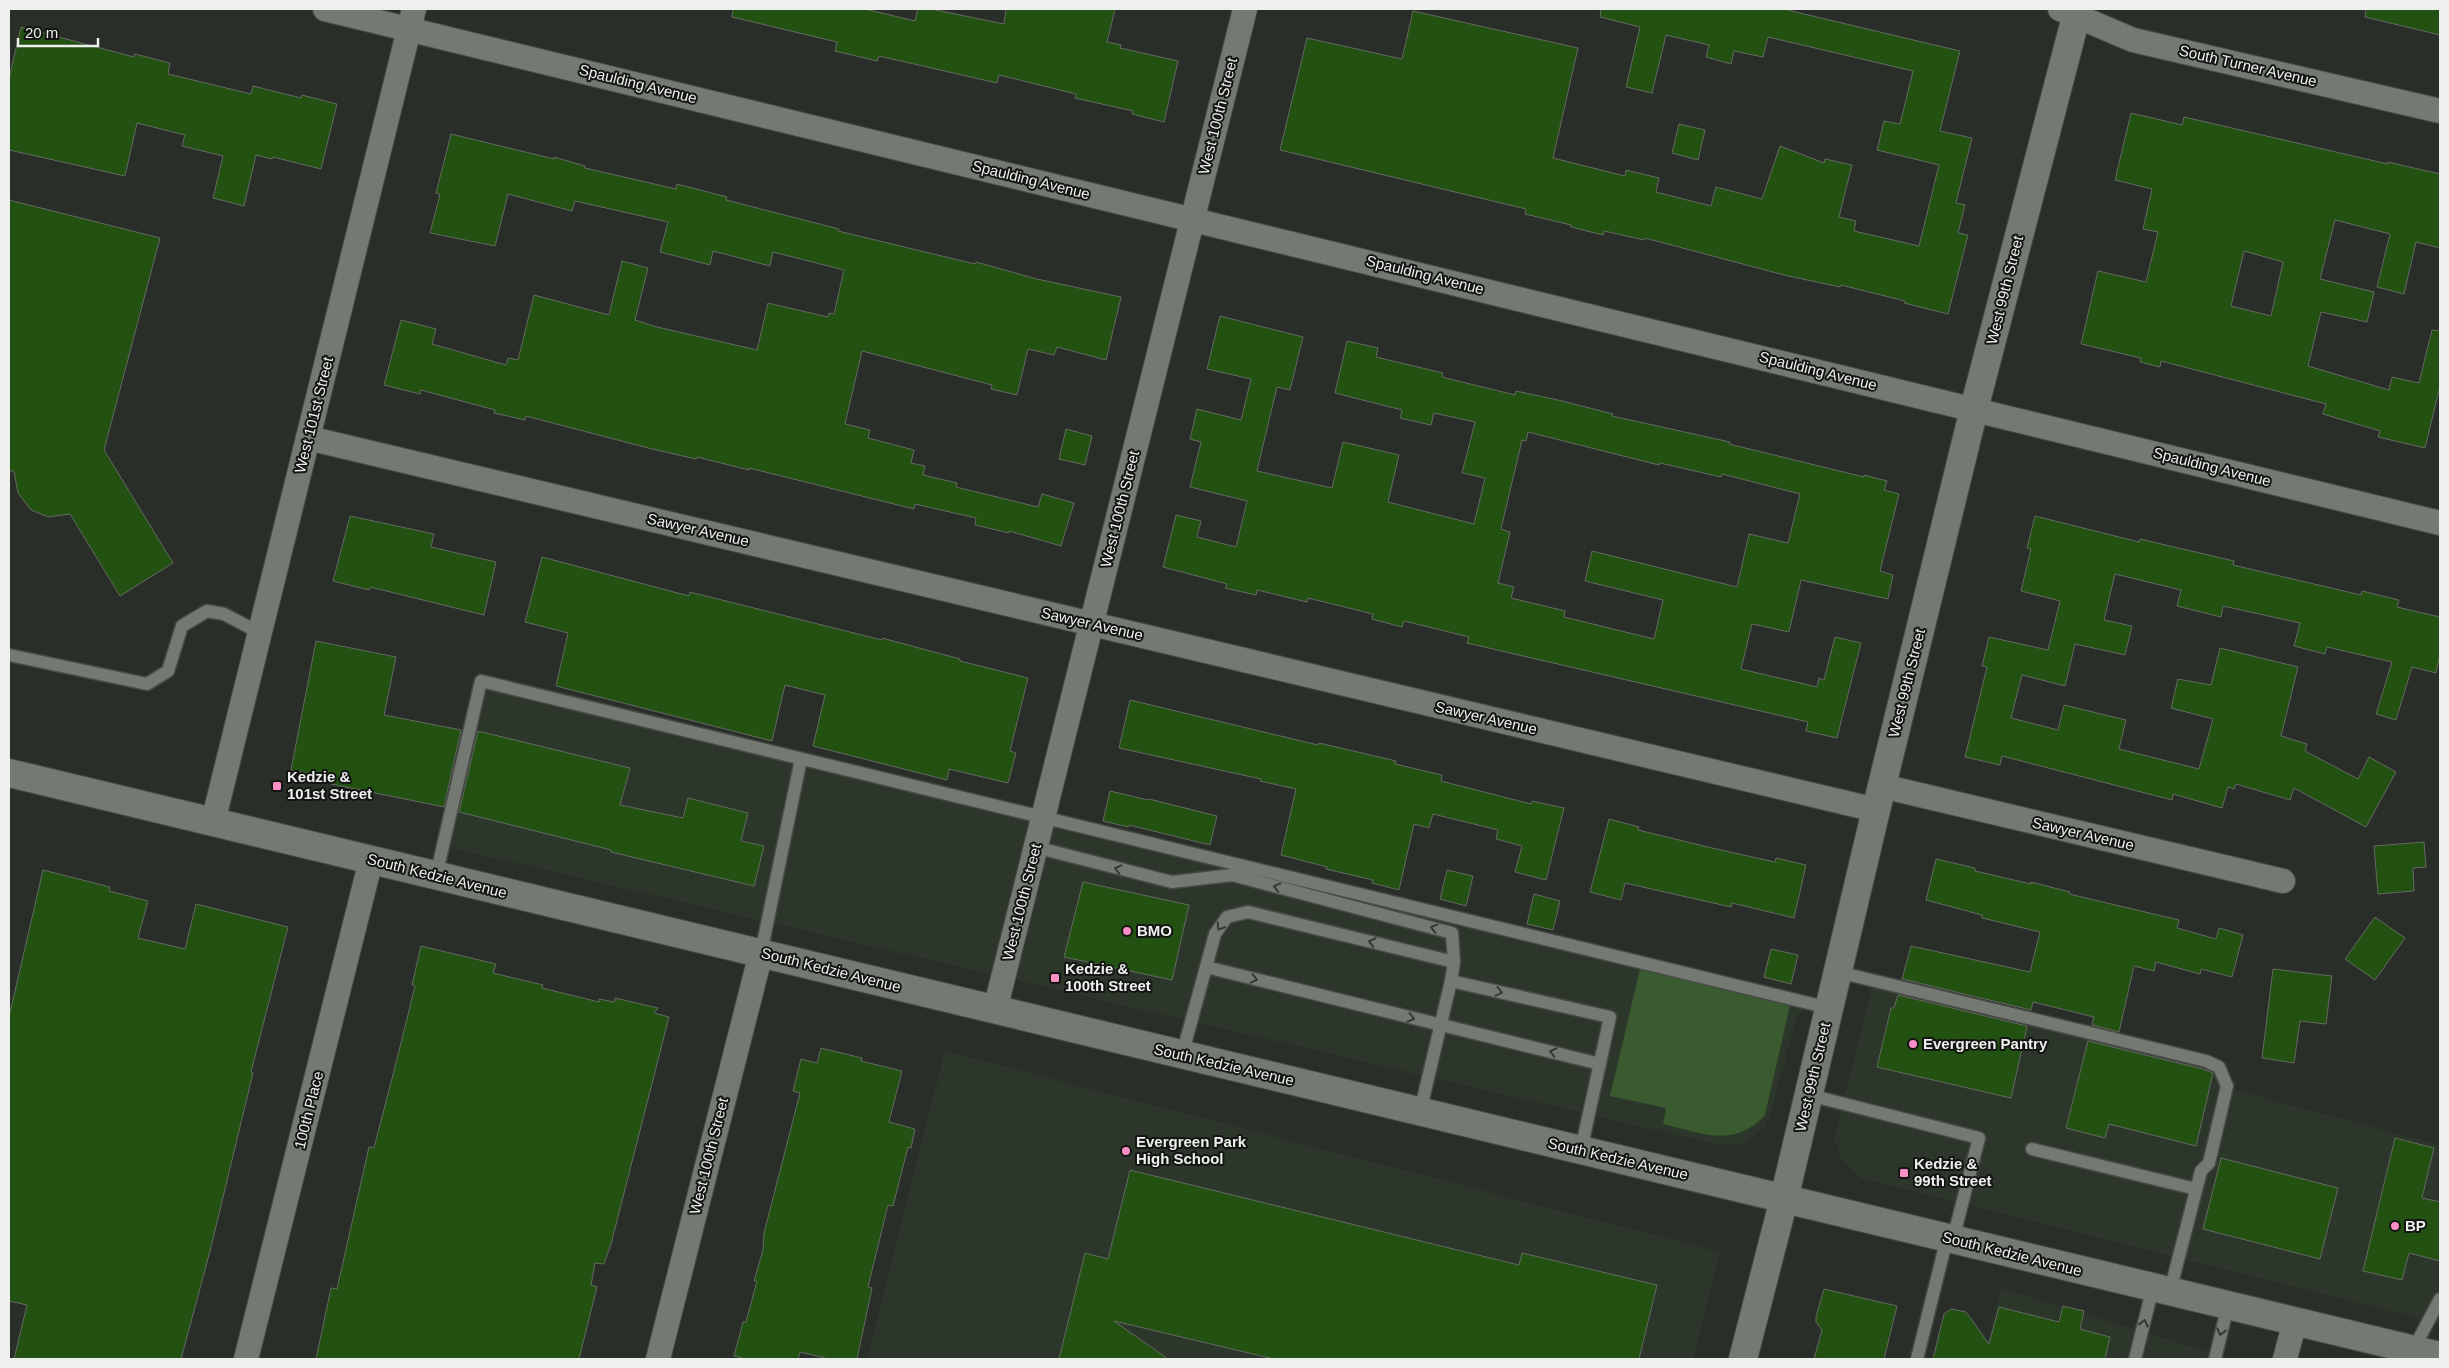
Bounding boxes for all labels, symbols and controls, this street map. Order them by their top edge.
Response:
scale bar [18,15,98,47]
text: 20 m [25,24,58,41]
street label: South Turner Avenue [2178,41,2319,90]
street label: West 100th Street [1195,55,1240,176]
street label: Spaulding Avenue [578,61,699,106]
street label: Spaulding Avenue [971,157,1092,202]
street label: West 99th Street [1983,233,2026,346]
street label: Spaulding Avenue [1365,252,1486,297]
street label: Spaulding Avenue [1758,348,1879,393]
street label: West 101st Street [291,354,336,475]
street label: Spaulding Avenue [2152,444,2273,489]
street label: West 100th Street [1097,448,1142,569]
street label: Sawyer Avenue [646,510,751,549]
street label: Sawyer Avenue [1040,604,1145,643]
street label: West 99th Street [1885,626,1928,739]
street label: Sawyer Avenue [1434,698,1539,737]
place label: Kedzie & 101st Street [287,768,372,802]
marker: Kedzie & 101st Street [271,780,283,792]
street label: Sawyer Avenue [2031,814,2136,853]
street label: West 100th Street [999,841,1044,962]
street label: South Kedzie Avenue [366,850,509,901]
one-way arrow [1115,864,1123,874]
one-way arrow [1273,882,1282,893]
place label: BMO [1137,922,1172,939]
one-way arrow [1217,922,1226,931]
one-way arrow [1431,924,1439,934]
marker: BMO [1121,925,1133,937]
one-way arrow [1368,937,1377,948]
street label: South Kedzie Avenue [760,944,903,995]
place label: Kedzie & 100th Street [1065,960,1151,994]
marker: Kedzie & 100th Street [1049,972,1061,984]
one-way arrow [1249,973,1258,984]
one-way arrow [1494,986,1503,997]
one-way arrow [1407,1012,1416,1023]
street label: West 99th Street [1792,1020,1834,1133]
place label: Evergreen Pantry [1923,1035,2048,1052]
marker: Evergreen Pantry [1907,1038,1919,1050]
street label: South Kedzie Avenue [1152,1040,1296,1089]
one-way arrow [1548,1047,1557,1058]
street label: 100th Place [291,1069,326,1150]
street label: West 100th Street [686,1095,731,1216]
place label: Evergreen Park High School [1136,1133,1247,1167]
street label: South Kedzie Avenue [1546,1134,1690,1183]
marker: Evergreen Park High School [1120,1145,1132,1157]
place label: Kedzie & 99th Street [1914,1155,1992,1189]
marker: Kedzie & 99th Street [1898,1167,1910,1179]
place label: BP [2405,1217,2426,1234]
marker: BP [2389,1220,2401,1232]
street label: South Kedzie Avenue [1941,1228,2084,1279]
one-way arrow [2138,1319,2149,1328]
one-way arrow [2216,1328,2227,1337]

